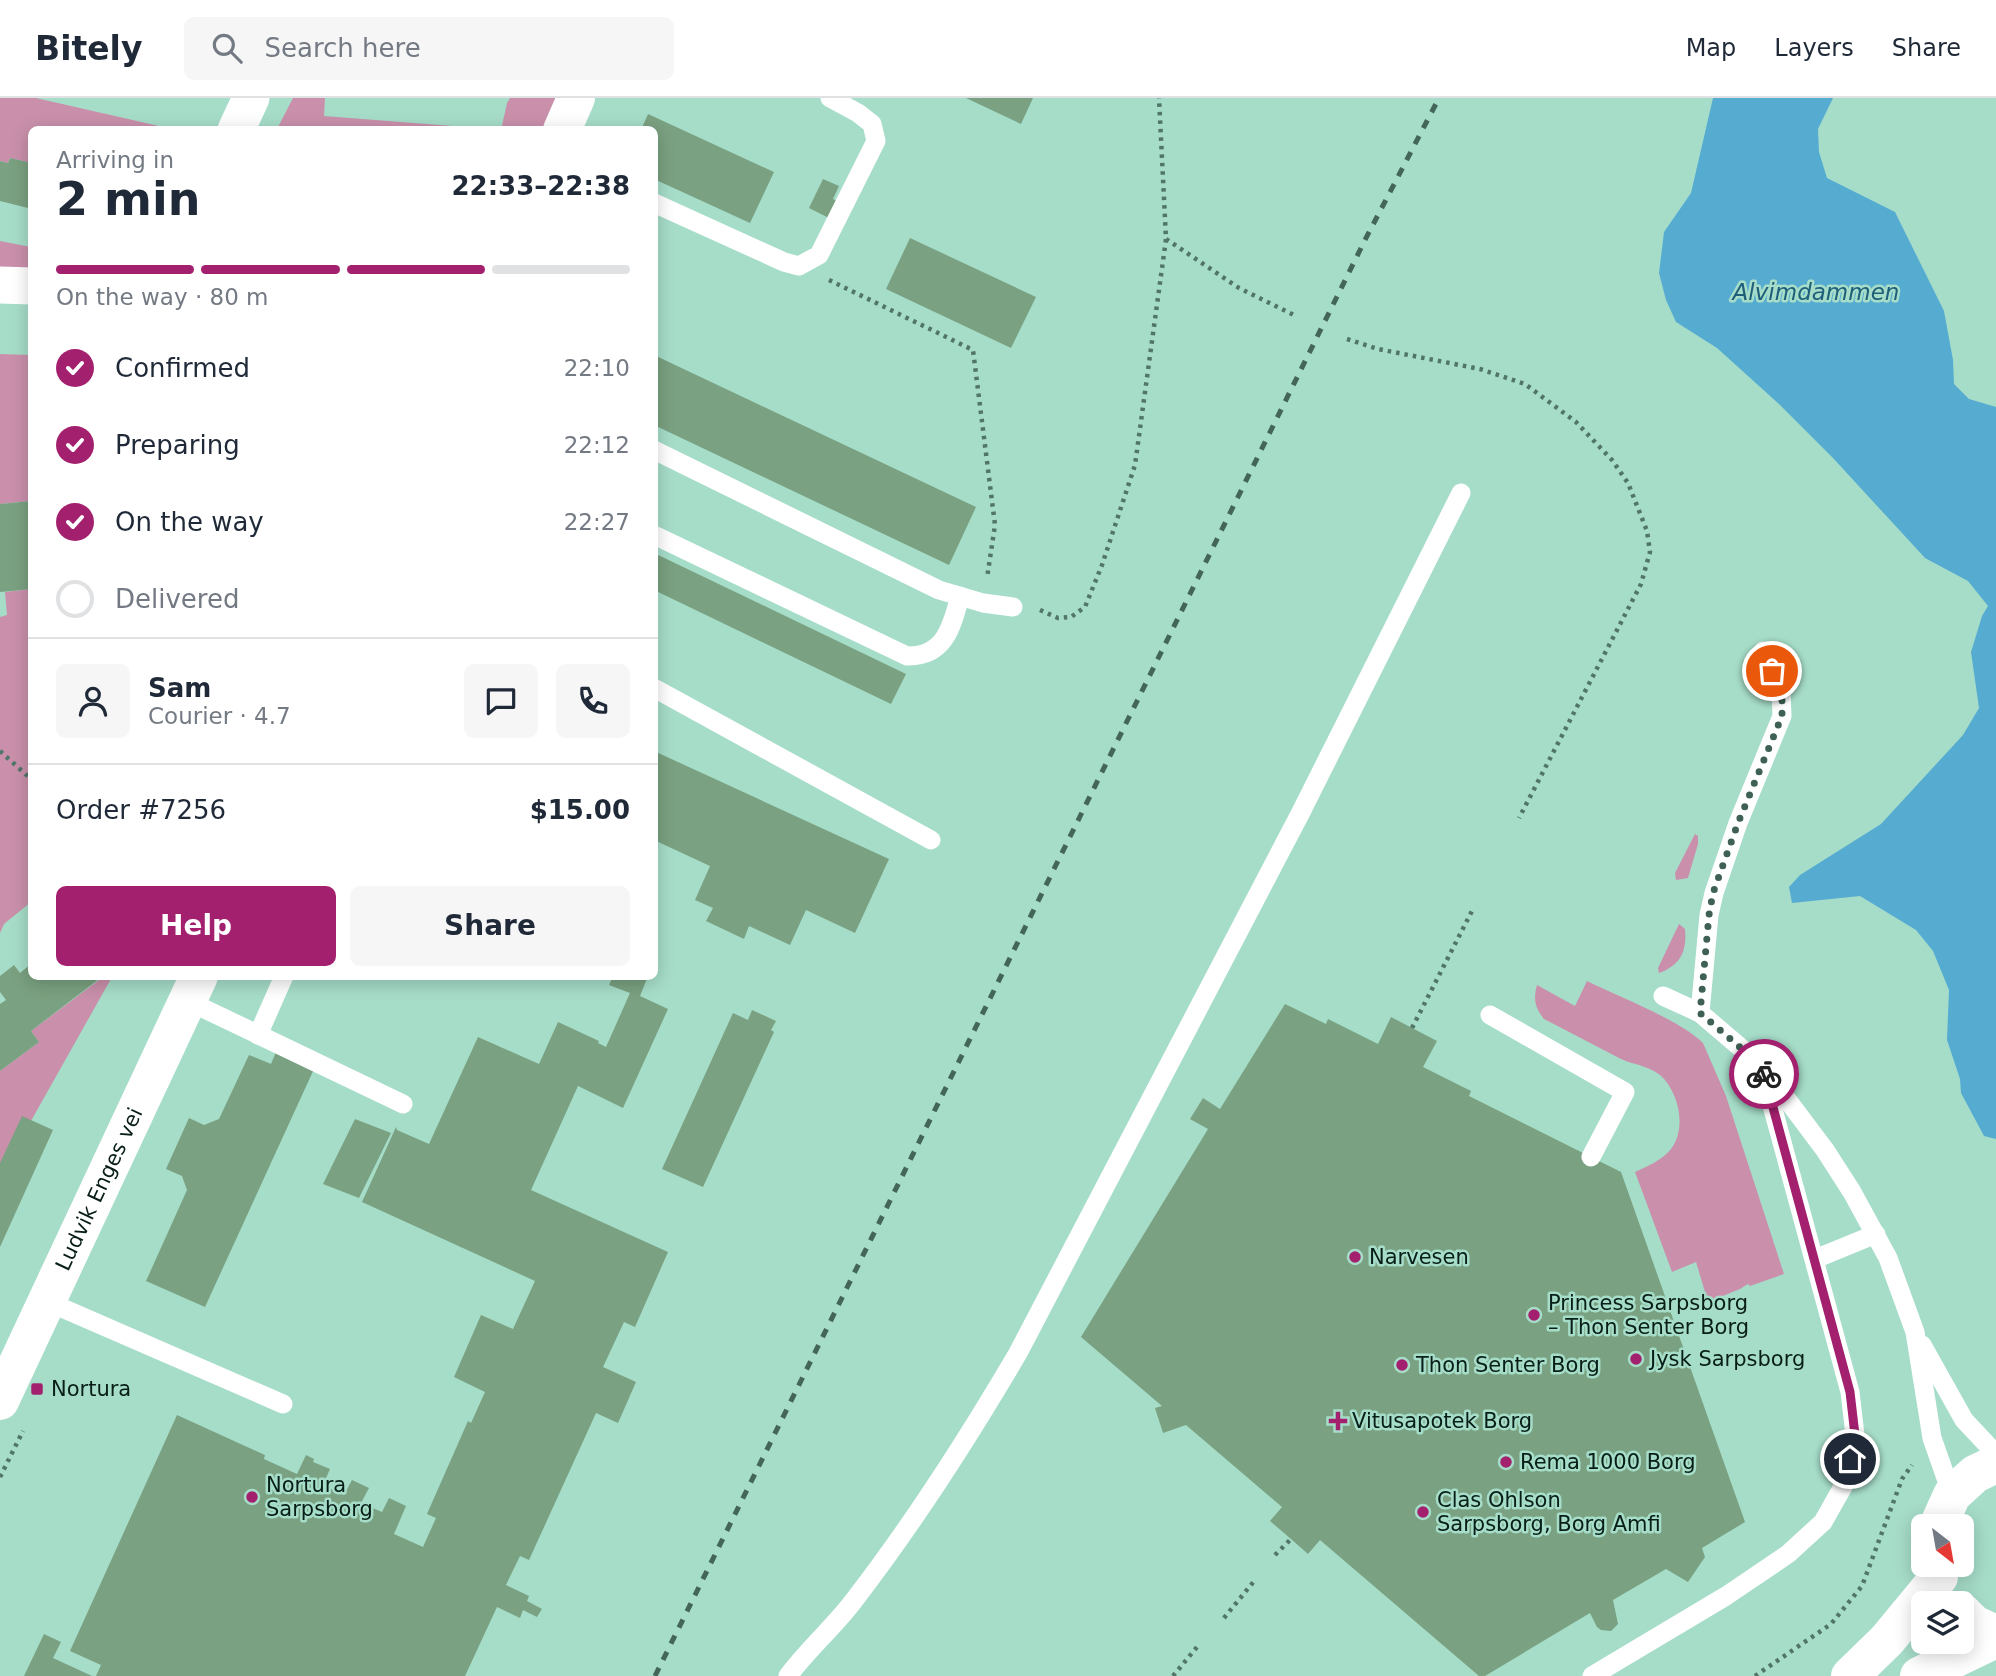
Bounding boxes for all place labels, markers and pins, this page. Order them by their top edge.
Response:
pin [1742,641,1802,701]
place label: Narvesen [1369,1245,1469,1269]
marker: Narvesen [1347,1249,1363,1265]
place label: Princess Sarpsborg – Thon Senter Borg [1548,1291,1749,1339]
marker: Princess Sarpsborg – Thon Senter Borg [1526,1307,1542,1323]
place label: Jysk Sarpsborg [1648,1347,1805,1371]
marker: Jysk Sarpsborg [1628,1351,1644,1367]
place label: Thon Senter Borg [1415,1353,1600,1377]
marker: Thon Senter Borg [1394,1357,1410,1373]
place label: Nortura [51,1377,131,1401]
marker: Nortura [29,1381,45,1397]
place label: Vitusapotek Borg [1352,1409,1532,1433]
marker: Vitusapotek Borg [1330,1413,1346,1429]
pin [1820,1429,1880,1489]
place label: Rema 1000 Borg [1520,1450,1696,1474]
marker: Rema 1000 Borg [1498,1454,1514,1470]
place label: Nortura Sarpsborg [266,1473,373,1521]
place label: Clas Ohlson Sarpsborg, Borg Amfi [1437,1488,1661,1536]
marker: Nortura Sarpsborg [244,1489,260,1505]
marker: Clas Ohlson Sarpsborg, Borg Amfi [1415,1504,1431,1520]

